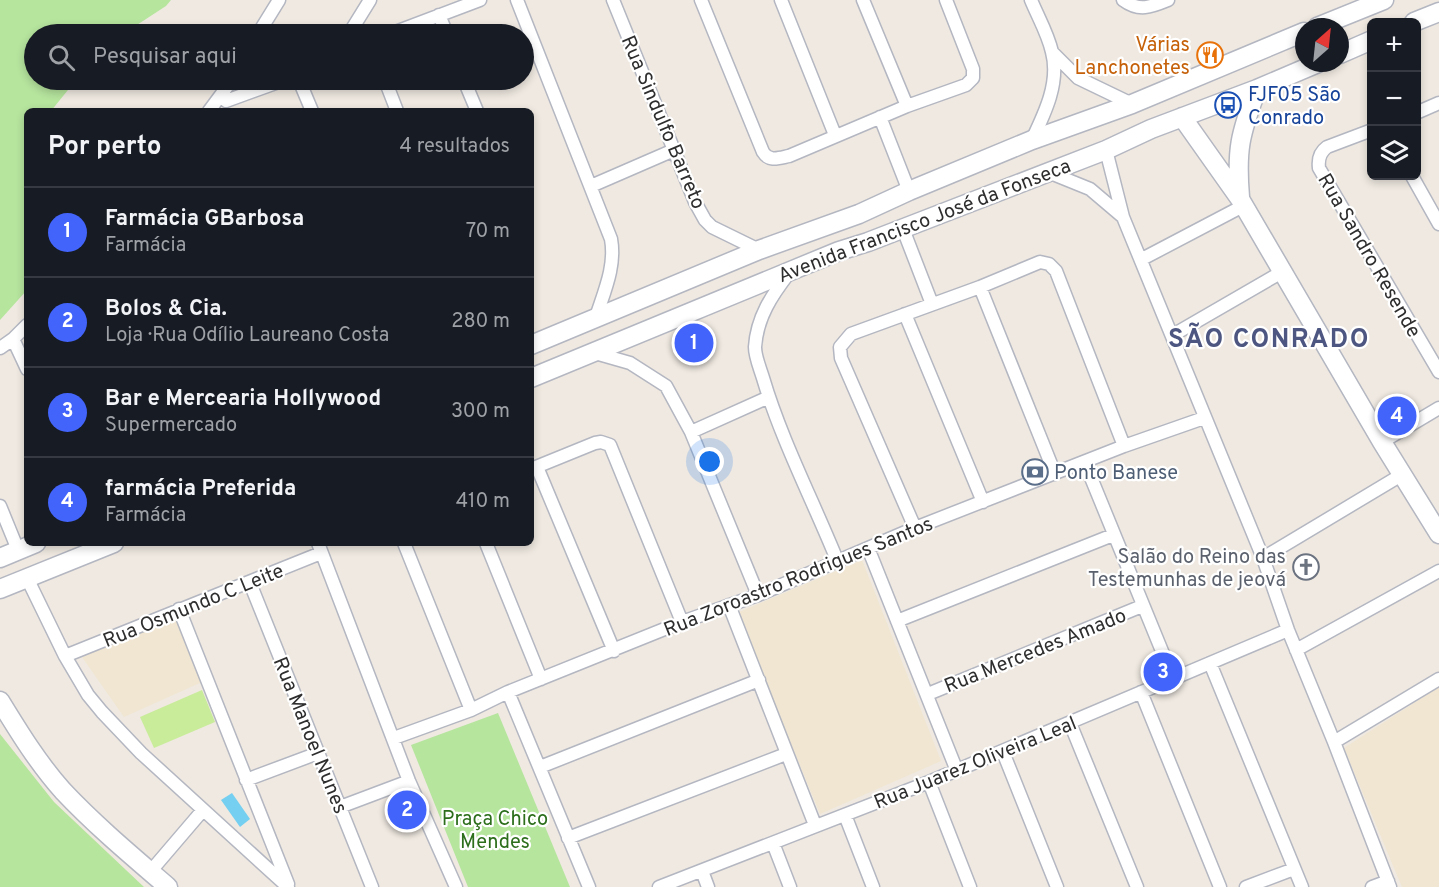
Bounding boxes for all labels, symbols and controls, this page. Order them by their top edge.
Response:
north arrow [1295,18,1349,72]
map controls [1367,18,1421,180]
button: + [1367,18,1421,72]
search box [24,24,534,90]
street label: Rua Sindulfo Barreto [614,32,710,214]
place label: Várias Lanchonetes [1074,33,1190,82]
restaurant icon: Várias Lanchonetes [1195,40,1225,70]
icon: search [45,41,78,74]
text: Pesquisar aqui [93,44,237,71]
button: − [1367,72,1421,126]
place label: FJF05 São Conrado [1248,83,1341,132]
bus stop icon: FJF05 São Conrado [1213,90,1243,120]
button: layers [1367,126,1421,180]
text: Por perto [48,131,162,164]
text: 4 resultados [400,134,510,160]
street label: Avenida Francisco José da Fonseca [775,154,1075,290]
street label: Rua Sandro Resende [1311,169,1426,343]
text: Farmácia GBarbosa [105,206,304,233]
text: 1 [64,219,72,245]
text: 70 m [466,219,510,245]
text: Farmácia [105,233,186,259]
text: Bolos & Cia. [105,296,227,323]
text: 2 [61,309,74,335]
text: 280 m [451,309,510,335]
pin: 1 [674,320,714,366]
district label: SÃO CONRADO [1168,322,1370,357]
text: Loja · Rua Odílio Laureano Costa [105,323,389,349]
text: Bar e Mercearia Hollywood [105,386,381,413]
pin: 4 [1378,394,1416,438]
text: 3 [62,399,74,425]
text: 300 m [451,399,510,425]
text: Supermercado [105,413,237,439]
your location [695,447,724,476]
bank icon: Ponto Banese [1020,457,1050,487]
place label: Ponto Banese [1054,461,1178,487]
text: farmácia Preferida [105,476,296,503]
text: 4 [61,489,74,515]
text: 410 m [456,489,510,515]
text: Farmácia [105,503,186,529]
street label: Rua Zoroastro Rodrigues Santos [660,512,937,644]
place label: Salão do Reino das Testemunhas de jeová [1088,545,1286,594]
church icon: Salão do Reino das Testemunhas de jeová [1291,552,1321,582]
street label: Rua Osmundo C Leite [99,559,288,655]
street label: Rua Mercedes Amado [941,603,1131,700]
pin: 3 [1144,650,1182,694]
street label: Rua Manoel Nunes [266,654,352,818]
street label: Rua Juarez Oliveira Leal [871,711,1081,816]
pin: 2 [388,788,426,832]
park label: Praça Chico Mendes [442,807,548,856]

